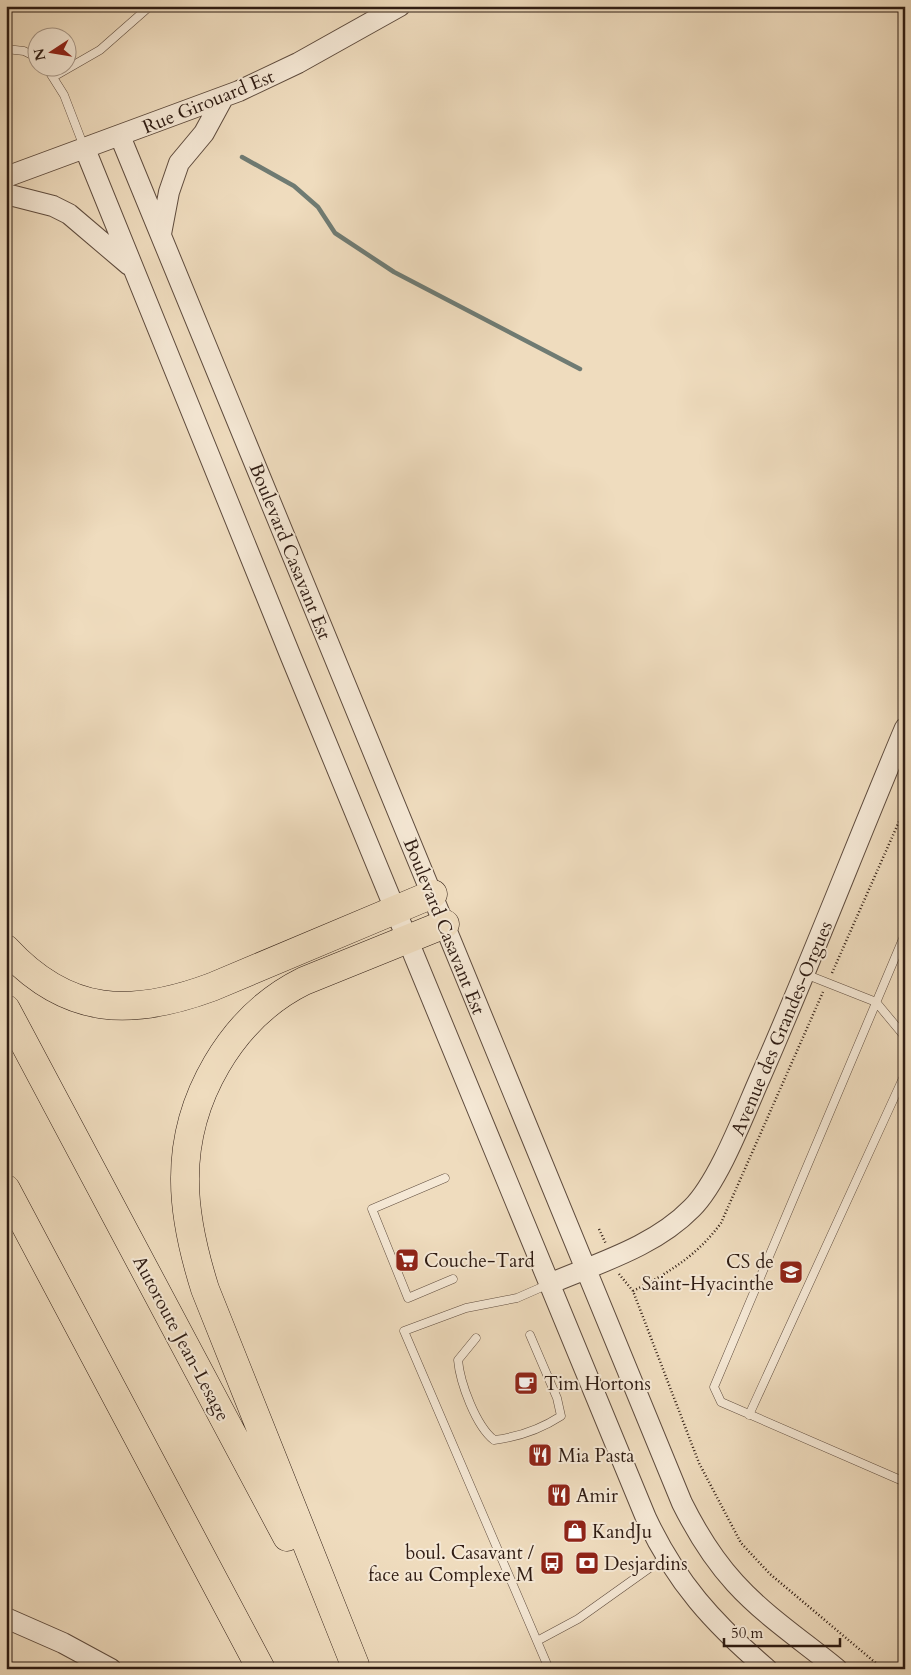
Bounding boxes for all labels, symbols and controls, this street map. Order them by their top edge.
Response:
north arrow [28,28,78,78]
text: N [29,47,50,63]
street label: Rue Girouard Est [139,64,278,140]
street label: Boulevard Casavant Est [243,459,337,643]
street label: Boulevard Casavant Est [397,834,491,1018]
street label: Avenue des Grandes-Orgues [725,917,839,1140]
supermarket icon: Couche-Tard [394,1247,420,1273]
place label: Couche-Tard [424,1248,535,1274]
place label: CS de Saint-Hyacinthe [642,1249,774,1297]
street label: Autoroute Jean-Lesage [126,1251,236,1426]
school or university icon: CS de Saint-Hyacinthe [778,1259,804,1285]
cafe icon: Tim Hortons [513,1370,539,1396]
place label: Tim Hortons [544,1371,651,1397]
restaurant icon: Mia Pasta [527,1442,553,1468]
place label: Mia Pasta [558,1443,635,1469]
restaurant icon: Amir [546,1482,572,1508]
place label: Amir [576,1483,618,1509]
shop icon: KandJu [562,1518,588,1544]
place label: KandJu [592,1519,652,1545]
place label: boul. Casavant / face au Complexe M [368,1540,535,1588]
bus stop icon: boul. Casavant / face au Complexe M [539,1550,565,1576]
bank icon: Desjardins [574,1550,600,1576]
place label: Desjardins [604,1551,688,1577]
scale bar [724,1615,840,1647]
text: 50 m [731,1623,763,1643]

